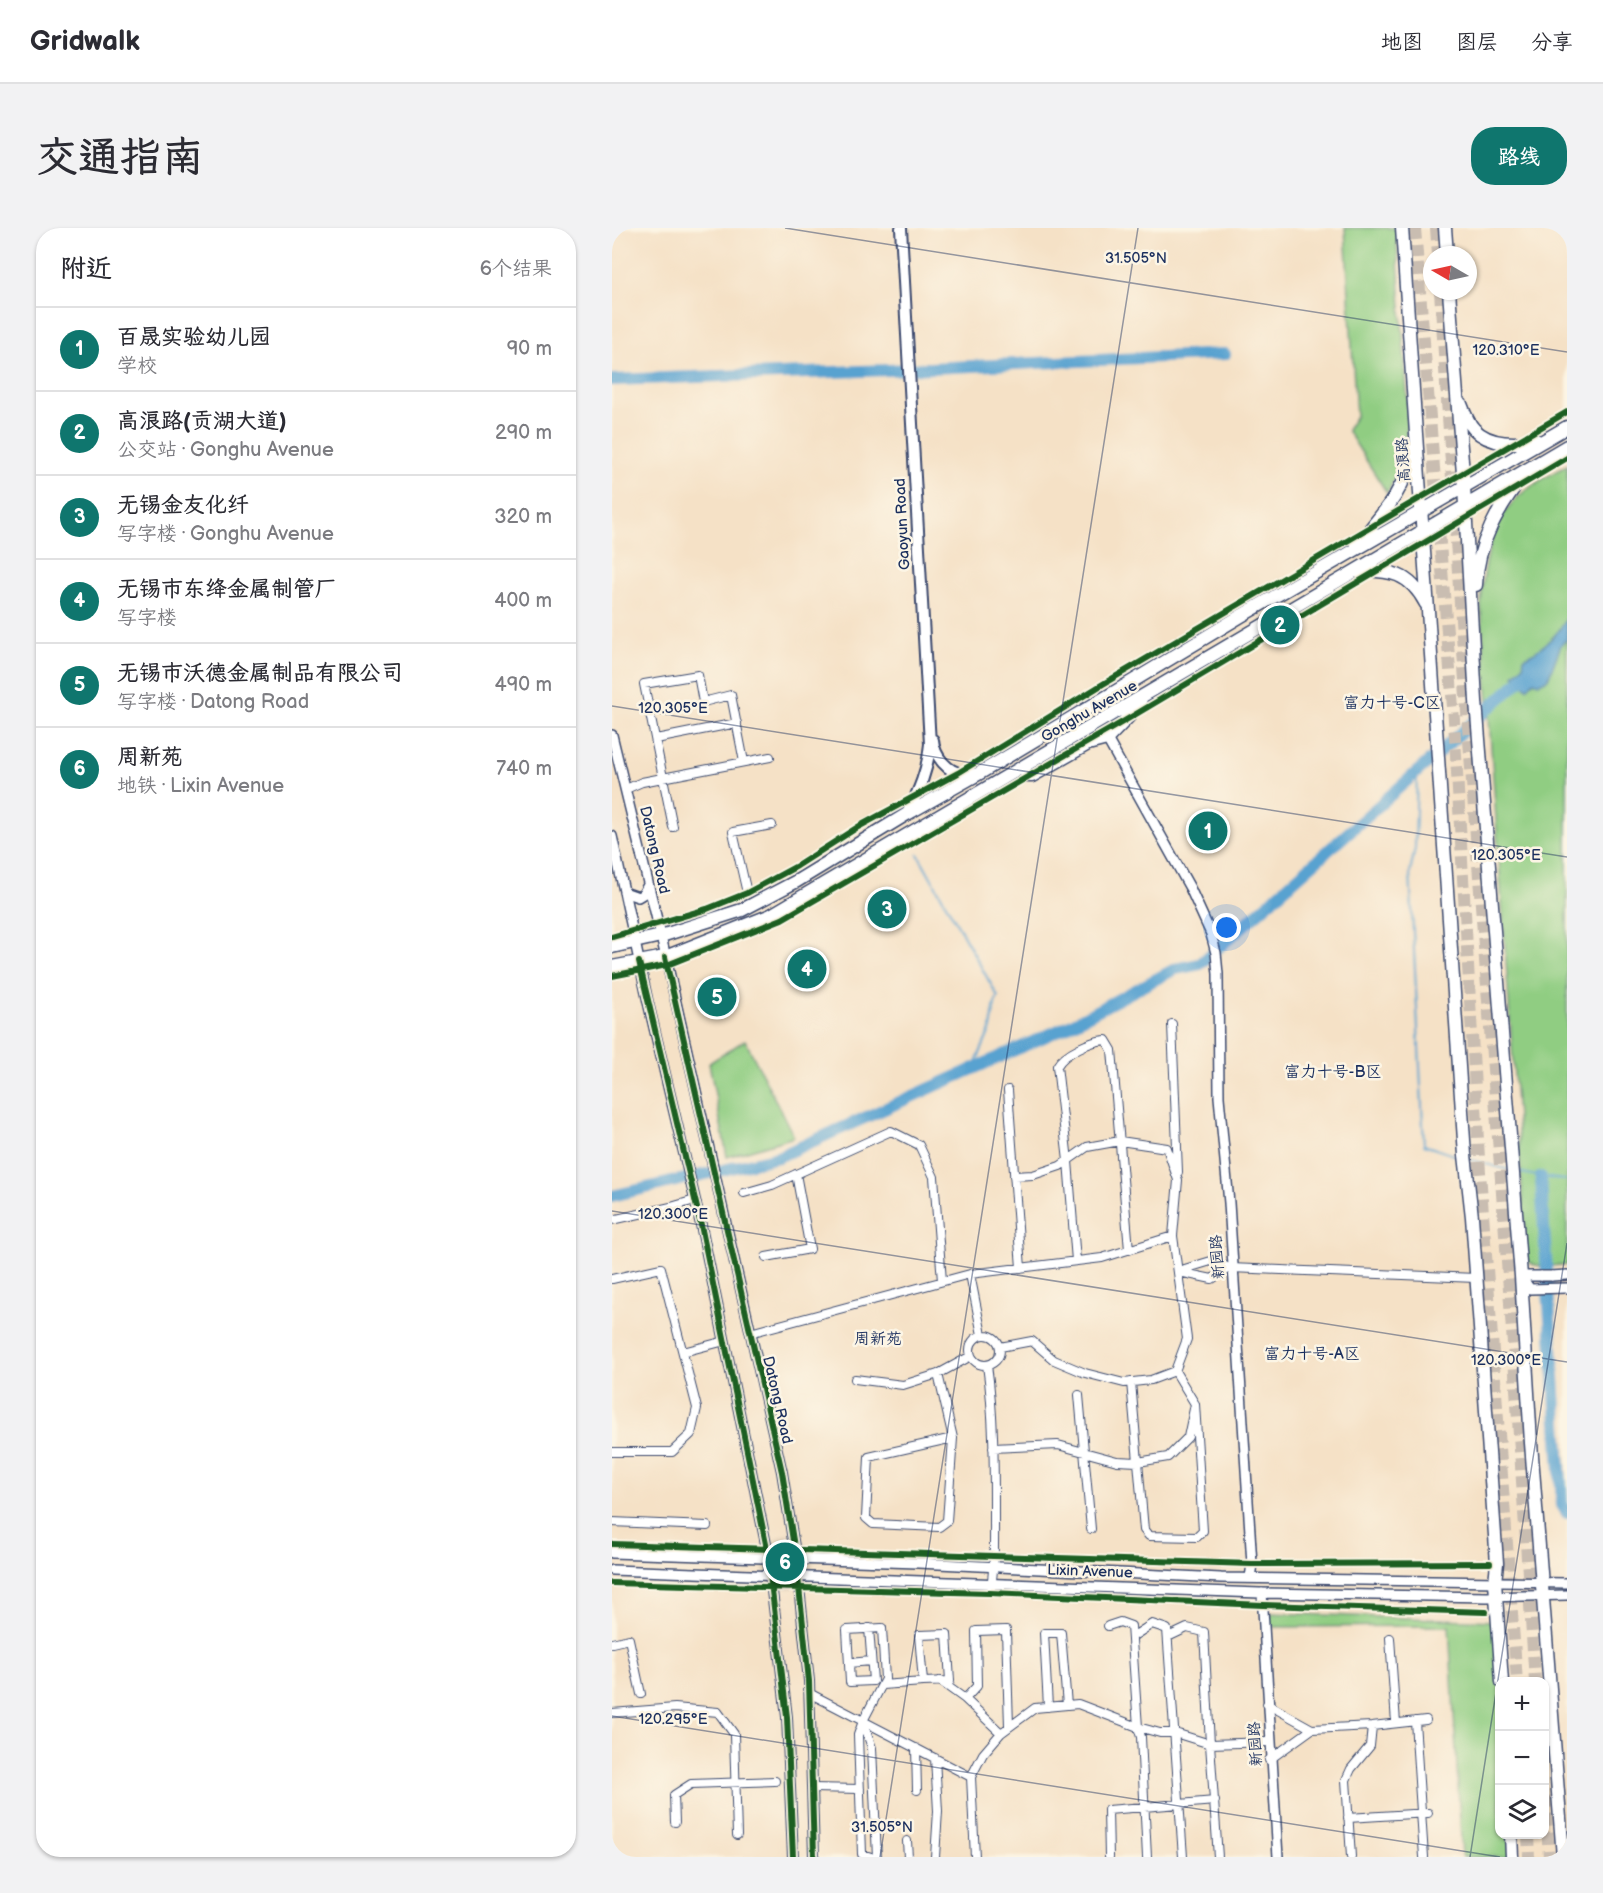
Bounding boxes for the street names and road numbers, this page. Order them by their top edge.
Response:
street label: 高浪路 [1392,437,1415,483]
street label: Gaoyun Road [891,478,914,570]
street label: Gonghu Avenue [1038,676,1141,747]
street label: Datong Road [635,804,674,896]
street label: 新园路 [1206,1234,1229,1280]
street label: Datong Road [758,1354,797,1446]
street label: Lixin Avenue [1047,1561,1133,1582]
street label: 新园路 [1245,1721,1266,1767]

